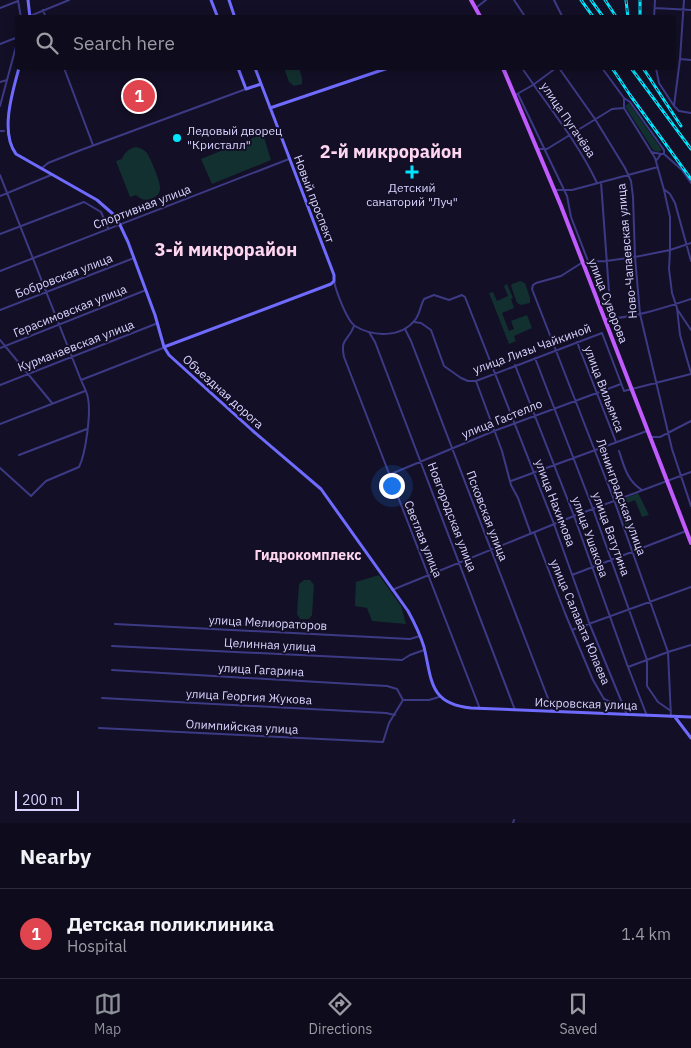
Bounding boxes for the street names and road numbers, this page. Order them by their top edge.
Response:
street label: улица Пугачёва [538,79,600,161]
street label: Новый проспект [291,153,338,245]
street label: Спортивная улица [91,181,193,232]
street label: Ново-Чапаевская улица [613,182,640,319]
street label: Бобровская улица [13,250,115,301]
street label: улица Суворова [585,256,632,346]
street label: Герасимовская улица [11,281,129,340]
street label: Курманаевская улица [15,316,137,375]
street label: улица Лизы Чайкиной [471,320,593,377]
street label: улица Вильямса [581,344,628,435]
street label: Объездная дорога [180,351,267,432]
street label: улица Гастелло [459,395,545,442]
street label: Ленинградская улица [593,436,650,558]
street label: улица Нахимова [532,457,579,549]
street label: Новгородская улица [425,460,480,574]
street label: Псковская улица [463,469,512,564]
street label: улица Ватутина [589,490,634,578]
street label: улица Ушакова [569,494,612,580]
street label: Светлая улица [401,498,446,580]
street label: улица Салавата Юлаева [547,557,614,687]
street label: улица Мелиораторов [208,612,328,633]
street label: Целинная улица [224,635,317,654]
street label: улица Гагарина [218,660,305,679]
street label: улица Георгия Жукова [186,686,313,707]
street label: Искровская улица [534,694,638,713]
street label: Олимпийская улица [185,716,299,737]

